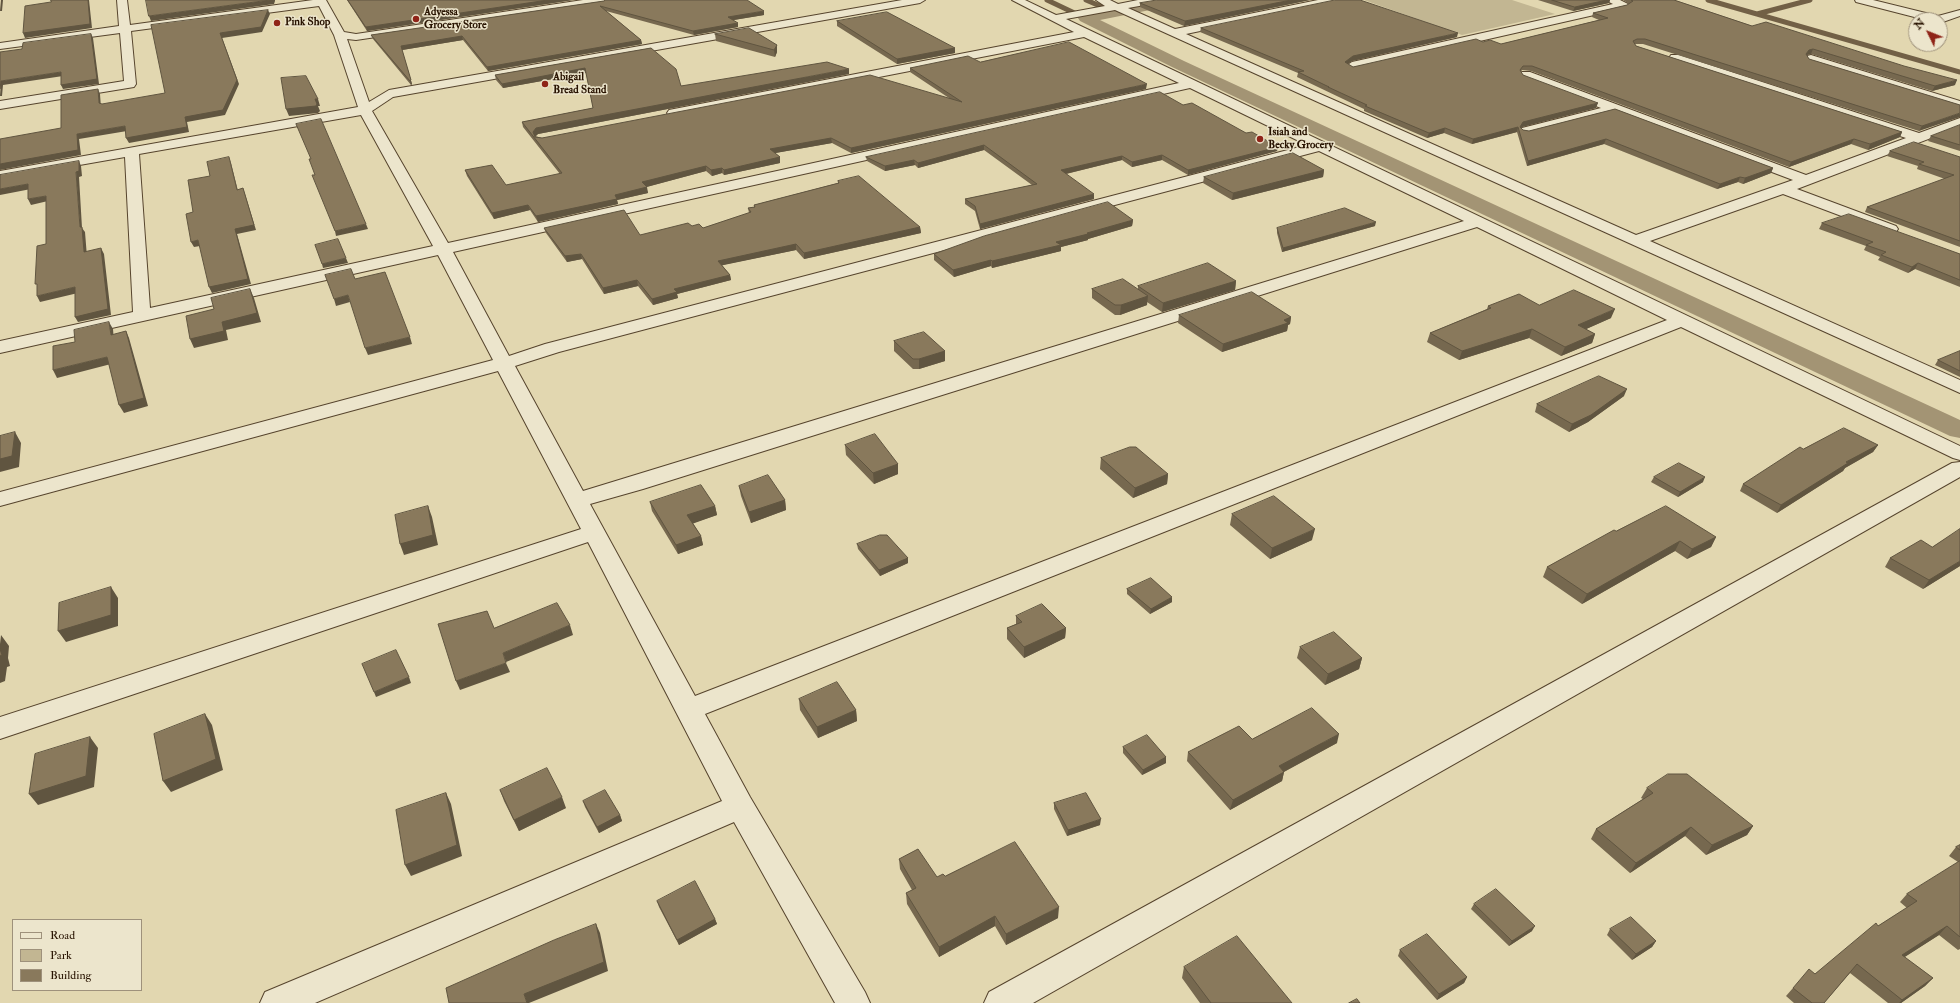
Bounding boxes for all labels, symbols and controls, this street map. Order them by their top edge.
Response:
place label: Adyessa Grocery Store [424,6,486,32]
north arrow [1908,12,1948,52]
marker: Adyessa Grocery Store [411,14,421,24]
place label: Pink Shop [285,16,330,30]
text: N [1911,16,1928,32]
marker: Pink Shop [272,18,282,28]
place label: Abigail Bread Stand [553,71,606,97]
marker: Abigail Bread Stand [540,79,550,89]
place label: Isiah and Becky Grocery [1268,126,1333,152]
marker: Isiah and Becky Grocery [1255,134,1265,144]
legend [12,919,142,991]
text: Road [50,928,75,943]
text: Park [50,948,72,963]
text: Building [50,968,91,983]

